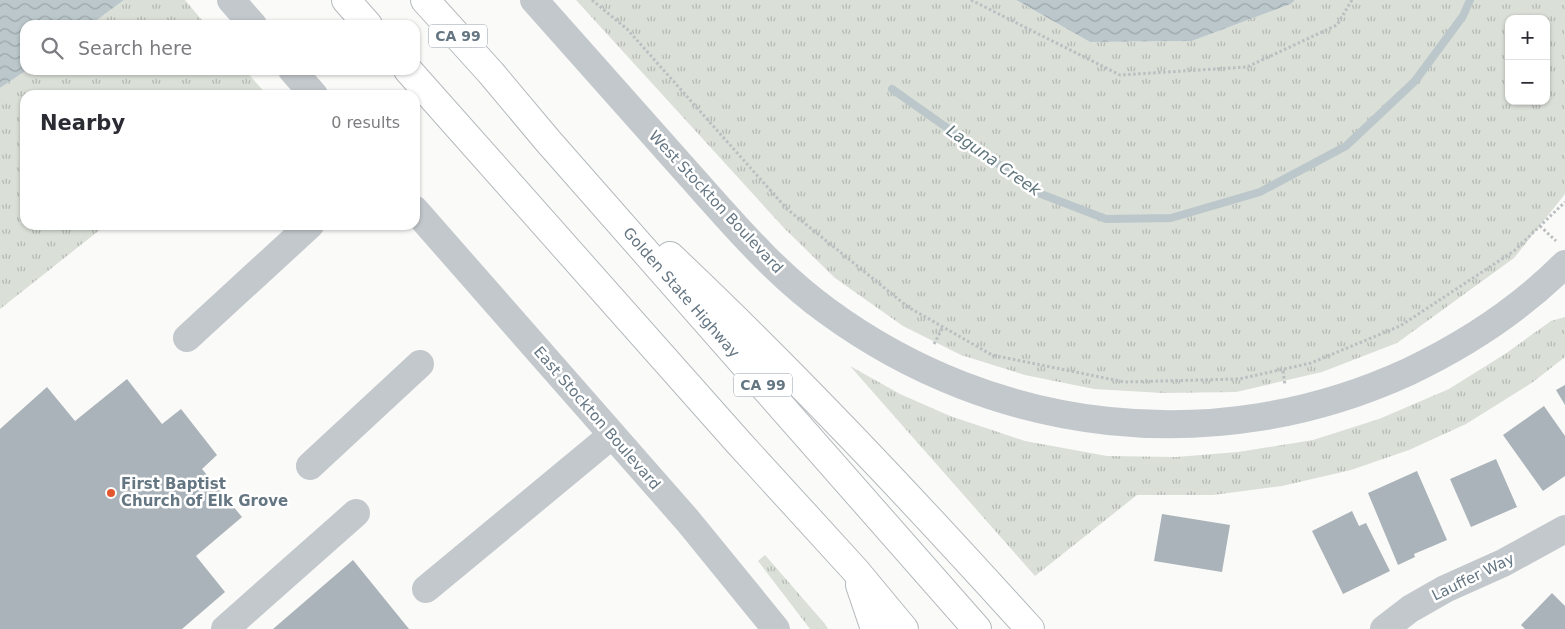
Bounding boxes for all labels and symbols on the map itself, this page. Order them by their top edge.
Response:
road number: CA 99 [429,24,487,48]
water label: Laguna Creek [943,121,1045,200]
street label: West Stockton Boulevard [645,127,787,277]
street label: Golden State Highway [619,224,743,362]
street label: East Stockton Boulevard [530,343,664,493]
road number: CA 99 [734,374,792,396]
place label: First Baptist Church of Elk Grove [121,475,288,510]
marker: First Baptist Church of Elk Grove [105,487,117,499]
street label: Lauffer Way [1429,549,1517,605]

